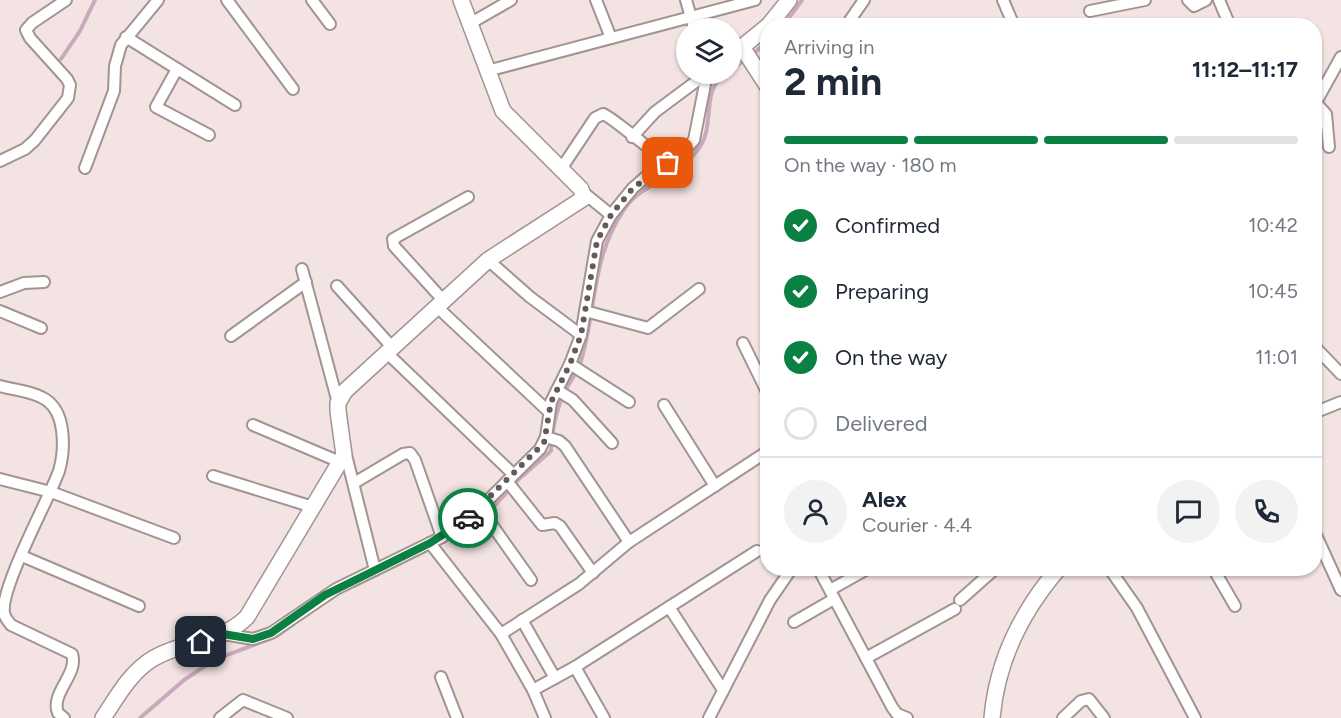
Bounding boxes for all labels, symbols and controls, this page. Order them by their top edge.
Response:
map controls [676,18,742,84]
button: layers [676,18,742,84]
text: Arriving in [784,35,874,59]
text: 11:12–11:17 [1192,56,1298,83]
text: 2 min [784,58,882,105]
pin [642,137,693,188]
icon: bag [651,146,684,179]
text: On the way · 180 m [784,153,957,177]
icon: check [784,209,817,242]
text: Confirmed [835,212,940,239]
text: 10:42 [1248,213,1298,237]
icon: check [784,275,817,308]
text: Preparing [835,278,929,305]
text: 10:45 [1248,279,1298,303]
icon: check [784,341,817,374]
text: On the way [835,344,947,371]
text: 11:01 [1255,345,1298,369]
text: Delivered [835,410,928,437]
button: person [784,480,847,543]
button: chat [1157,480,1220,543]
button: phone [1235,480,1298,543]
text: Alex [862,486,907,513]
courier [438,488,498,548]
icon: car [452,502,485,535]
text: Courier · 4.4 [862,513,972,537]
pin [175,616,226,667]
icon: home [184,625,217,658]

